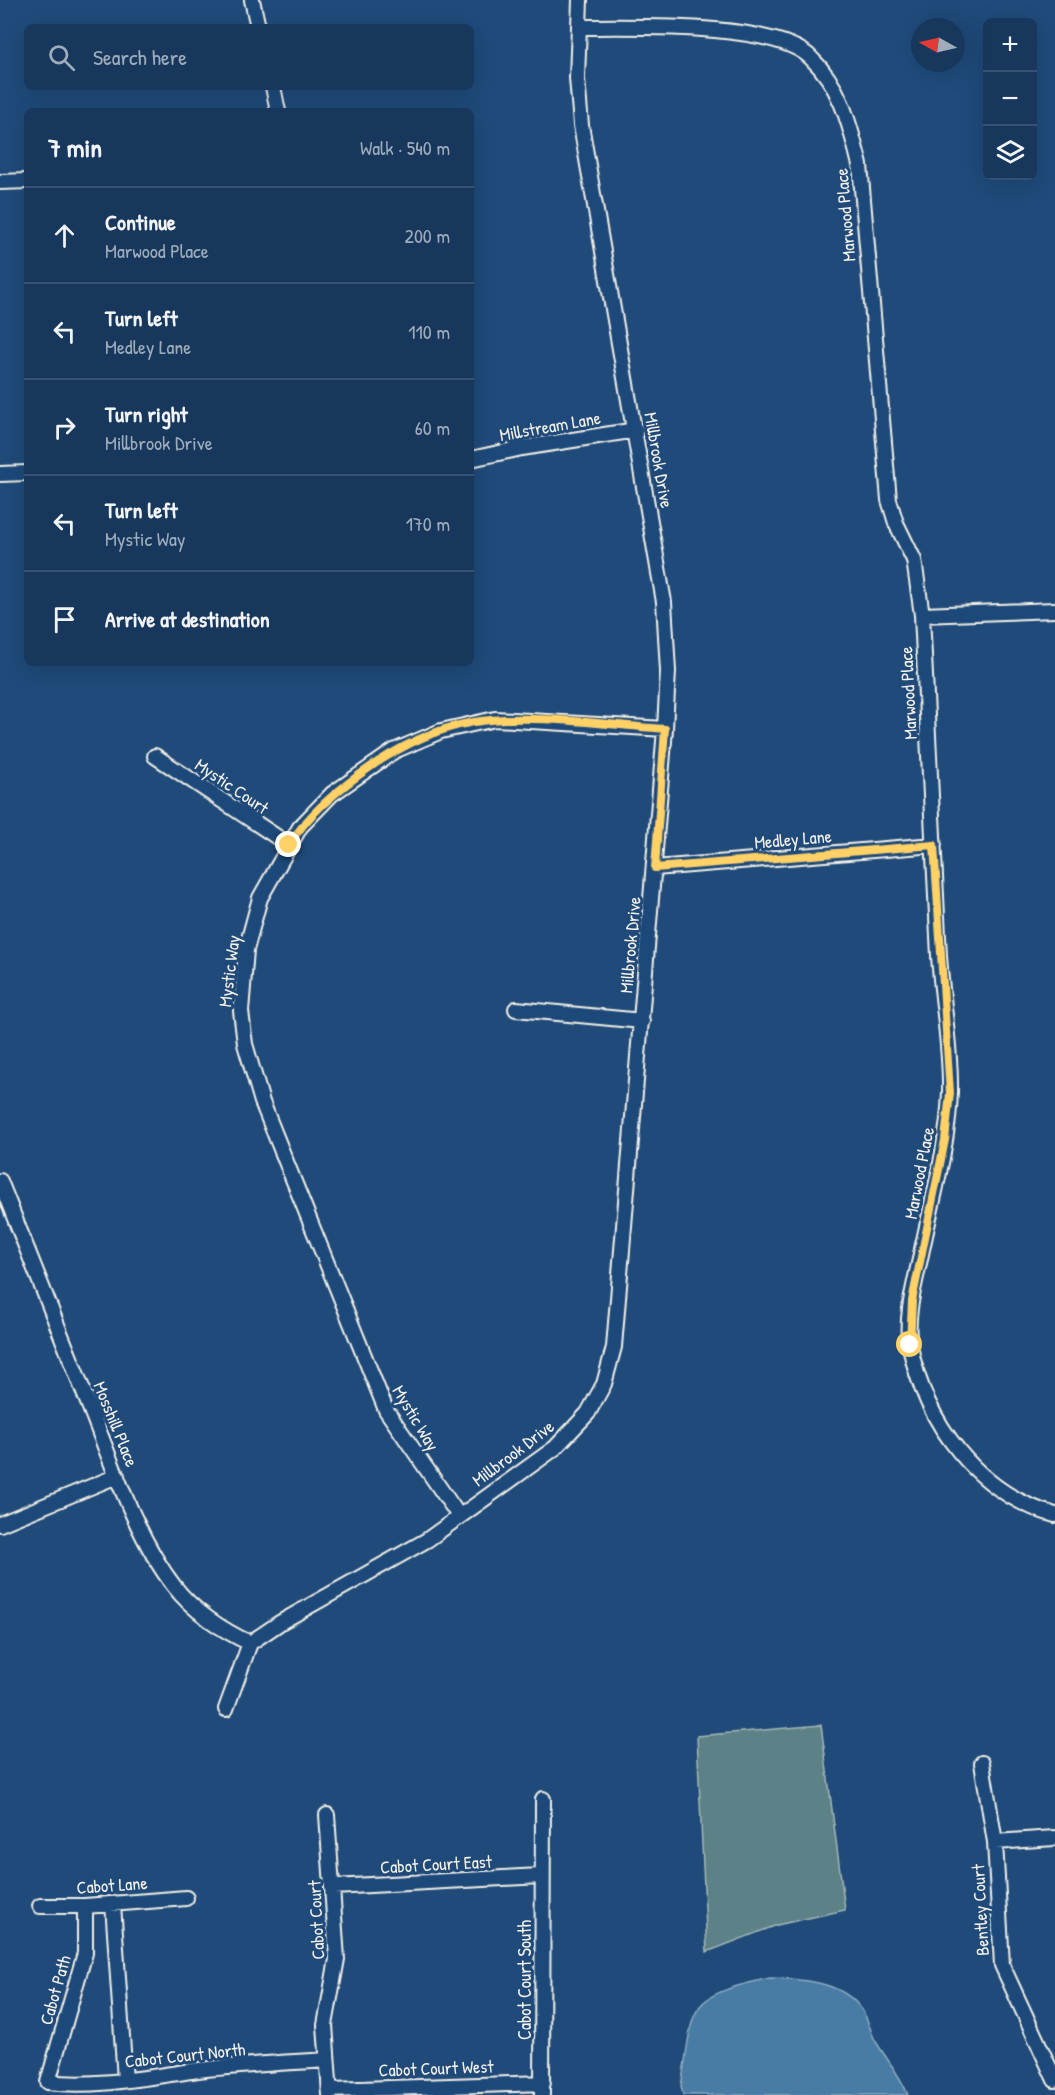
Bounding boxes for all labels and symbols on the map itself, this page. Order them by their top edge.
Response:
north arrow [911,18,965,72]
street label: Marwood Place [828,167,862,263]
street label: Millstream Lane [497,405,603,447]
street label: Millbrook Drive [638,410,680,510]
street label: Marwood Place [893,646,923,740]
street label: Mystic Court [190,752,274,820]
street label: Medley Lane [753,823,833,855]
route end [275,831,301,857]
street label: Millbrook Drive [613,896,647,994]
street label: Mystic Way [212,933,246,1008]
street label: Marwood Place [898,1125,940,1221]
route start [896,1331,922,1357]
street label: Mosshill Place [88,1378,144,1470]
street label: Mystic Way [387,1381,446,1456]
street label: Millbrook Drive [467,1414,559,1492]
street label: Cabot Court East [380,1849,493,1879]
street label: Bentley Court [965,1863,995,1956]
street label: Cabot Lane [76,1870,148,1900]
street label: Cabot Court [301,1879,331,1960]
street label: Cabot Court South [512,1920,537,2040]
street label: Cabot Path [33,1952,77,2028]
street label: Cabot Court North [124,2036,247,2074]
street label: Cabot Court West [378,2053,495,2082]

